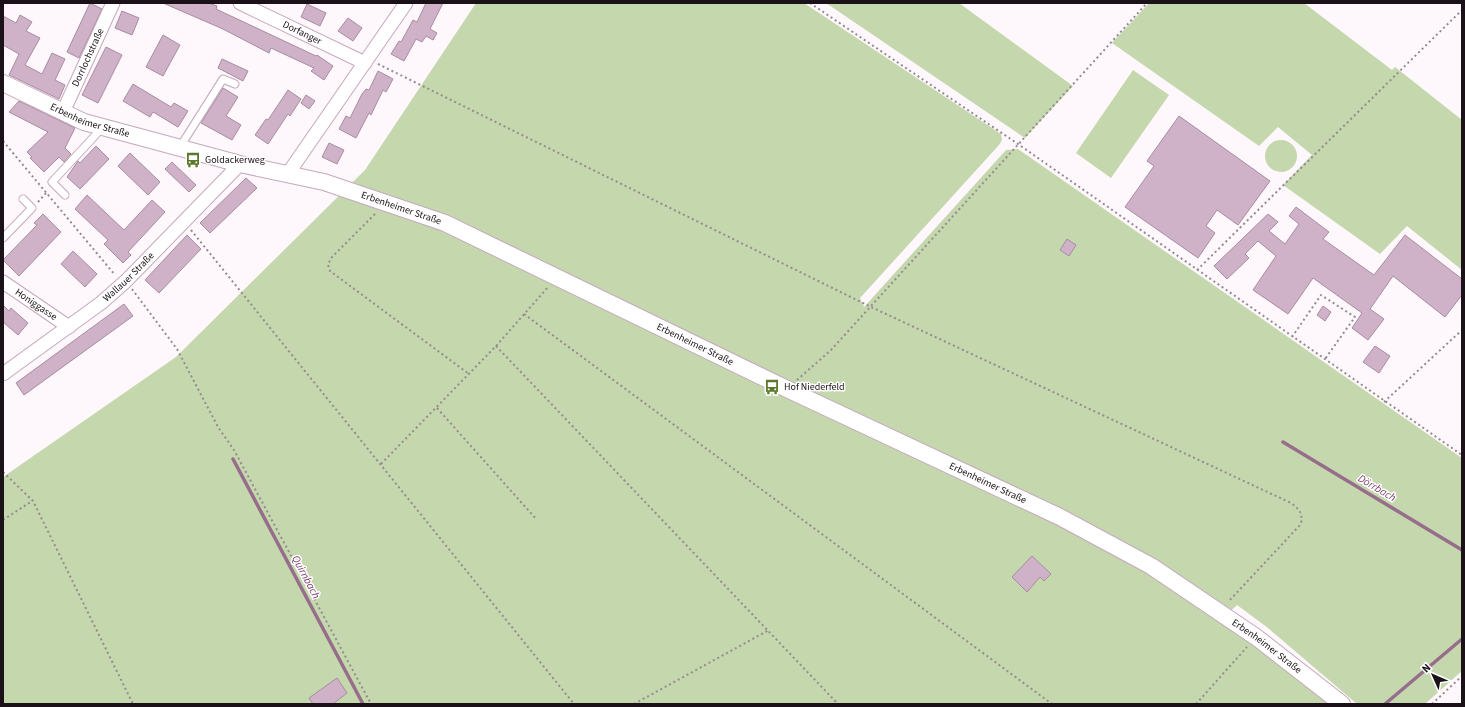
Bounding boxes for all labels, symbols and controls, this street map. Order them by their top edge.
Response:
street label: Dorfanger [280,18,324,48]
street label: Dorrlochstraße [69,26,108,89]
street label: Erbenheimer Straße [48,100,131,141]
bus stop icon: Goldackerweg [184,151,202,169]
place label: Goldackerweg [205,153,265,167]
street label: Erbenheimer Straße [359,188,443,228]
street label: Wallauer Straße [100,249,157,305]
street label: Honiggasse [12,285,60,324]
street label: Erbenheimer Straße [654,320,736,369]
bus stop icon: Hof Niederfeld [763,378,781,396]
place label: Hof Niederfeld [784,380,845,394]
street label: Erbenheimer Straße [947,459,1029,507]
water label: Dörrbach [1355,471,1399,505]
water label: Quirnbach [288,553,324,602]
street label: Erbenheimer Straße [1229,616,1305,677]
north arrow [1413,655,1453,695]
text: N [1418,660,1434,676]

